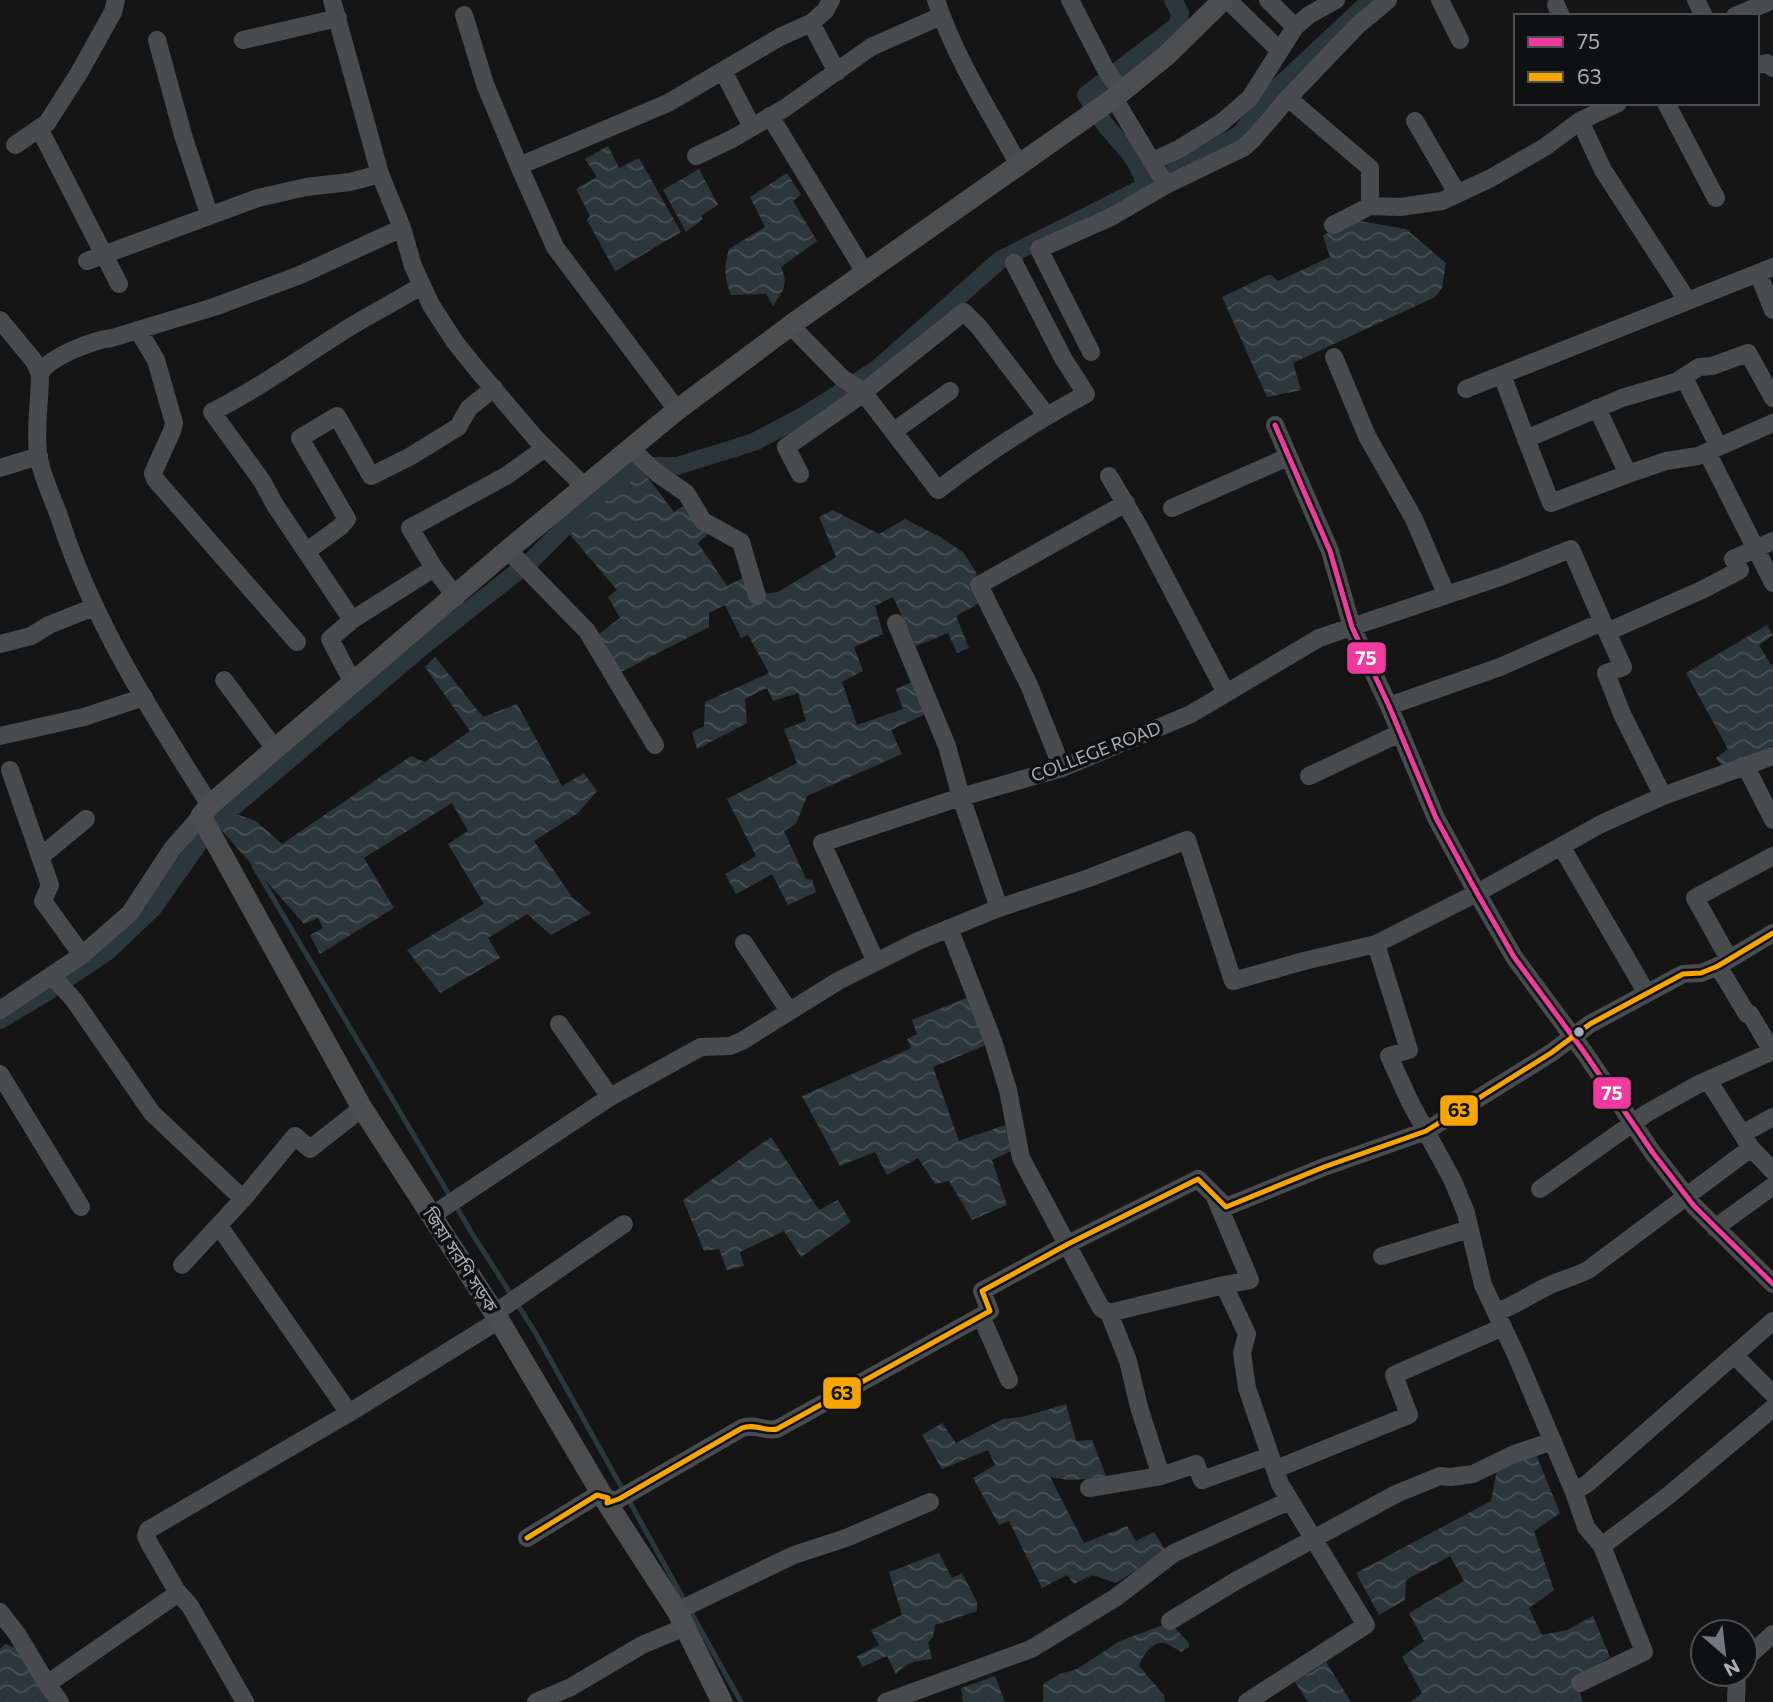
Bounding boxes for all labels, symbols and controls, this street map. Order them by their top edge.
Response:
legend [1514,14,1759,105]
text: 75 [1577,28,1600,53]
text: 63 [1577,63,1602,88]
line badge: 75 [1346,641,1387,675]
text: 75 [1355,646,1377,669]
street label: COLLEGE ROAD [1028,716,1164,786]
unlabelled marker [1572,1025,1586,1039]
line badge: 75 [1592,1076,1632,1110]
text: 75 [1601,1081,1623,1104]
line badge: 63 [1439,1094,1479,1127]
text: 63 [1448,1098,1470,1121]
street label: জিয়া সরণি সড়ক [418,1202,503,1316]
line badge: 63 [822,1376,862,1410]
text: 63 [831,1381,853,1404]
north arrow [1689,1618,1759,1688]
text: N [1721,1655,1744,1682]

